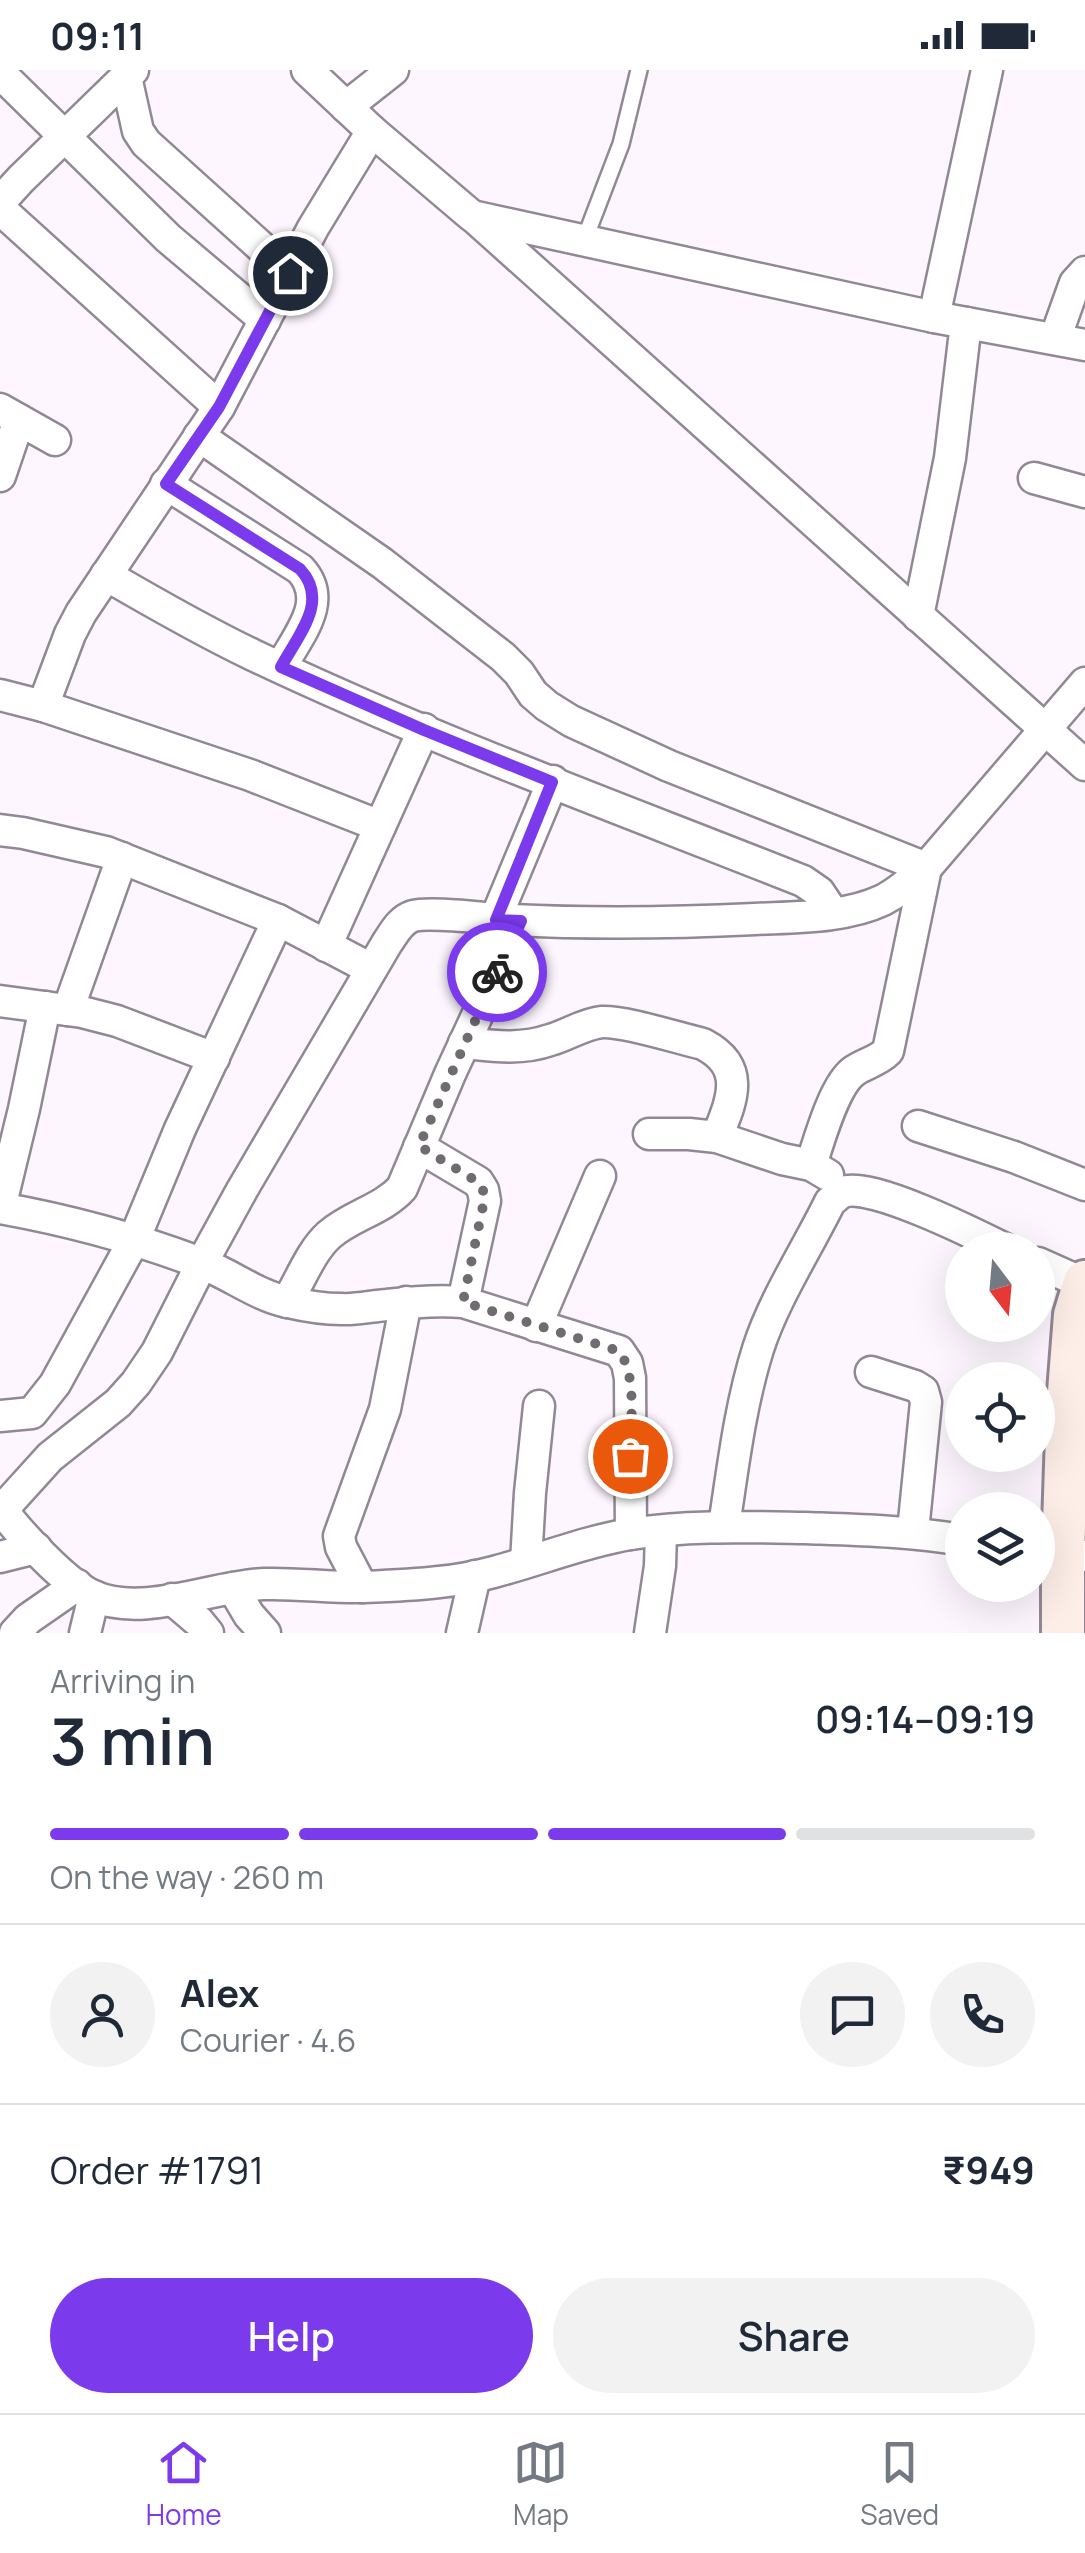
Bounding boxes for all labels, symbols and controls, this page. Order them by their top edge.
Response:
text: 09:11 [50,9,145,61]
pin [248,231,333,316]
icon: home [263,246,318,301]
courier [447,922,547,1022]
icon: bike [470,945,525,1000]
north arrow [945,1232,1055,1342]
map controls [945,1232,1055,1602]
button: locate [945,1362,1055,1472]
pin [588,1414,673,1499]
icon: bag [603,1429,658,1484]
button: layers [945,1492,1055,1602]
text: Arriving in [50,1659,195,1703]
text: 09:14–09:19 [815,1692,1035,1744]
text: 3 min [50,1696,215,1785]
text: On the way · 260 m [50,1855,324,1899]
button: person [50,1962,155,2067]
button: chat [800,1962,905,2067]
button: phone [930,1962,1035,2067]
text: Alex [180,1966,259,2018]
text: Courier · 4.6 [180,2018,356,2062]
text: Order #1791 [50,2143,264,2195]
text: ₹949 [942,2143,1035,2195]
button: Help [50,2278,533,2393]
button: Share [553,2278,1035,2393]
tab: Home [146,2435,222,2533]
tab: Map [513,2435,569,2533]
tab: Saved [860,2435,939,2533]

